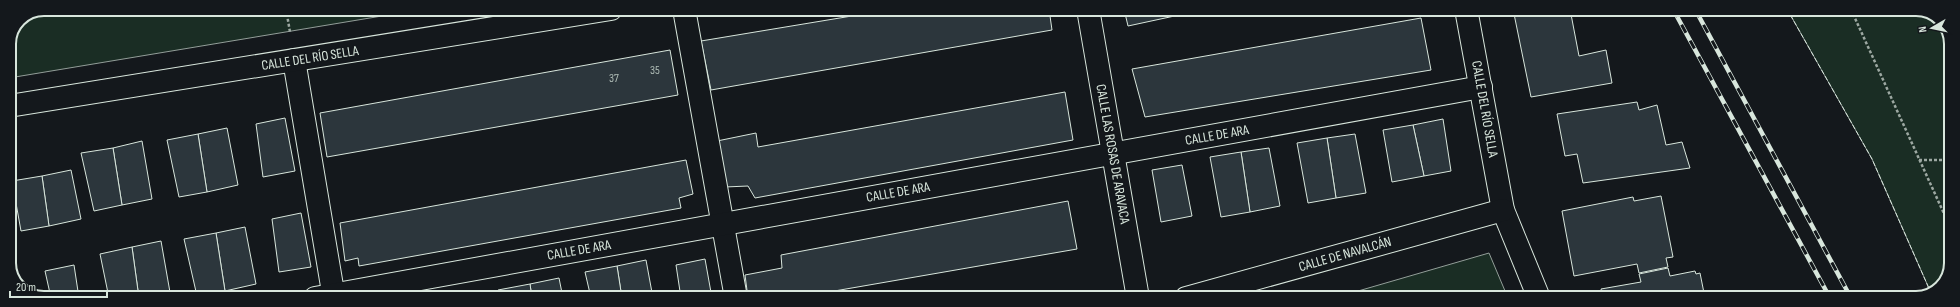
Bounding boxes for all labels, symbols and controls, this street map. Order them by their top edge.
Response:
north arrow [1912,8,1952,48]
text: N [1916,25,1929,33]
street label: CALLE DEL RÍO SELLA [260,42,361,74]
street label: CALLE DEL RÍO SELLA [1468,59,1502,160]
house number: 35 [650,63,660,78]
house number: 37 [609,71,619,86]
street label: CALLE LAS ROSAS DE ARAVACA [1092,83,1134,226]
street label: CALLE DE ARA [1184,121,1251,149]
street label: CALLE DE ARA [865,178,932,206]
street label: CALLE DE NAVALCÁN [1297,233,1393,275]
street label: CALLE DE ARA [546,236,613,264]
scale bar [10,273,107,299]
text: 20 m [16,280,36,295]

